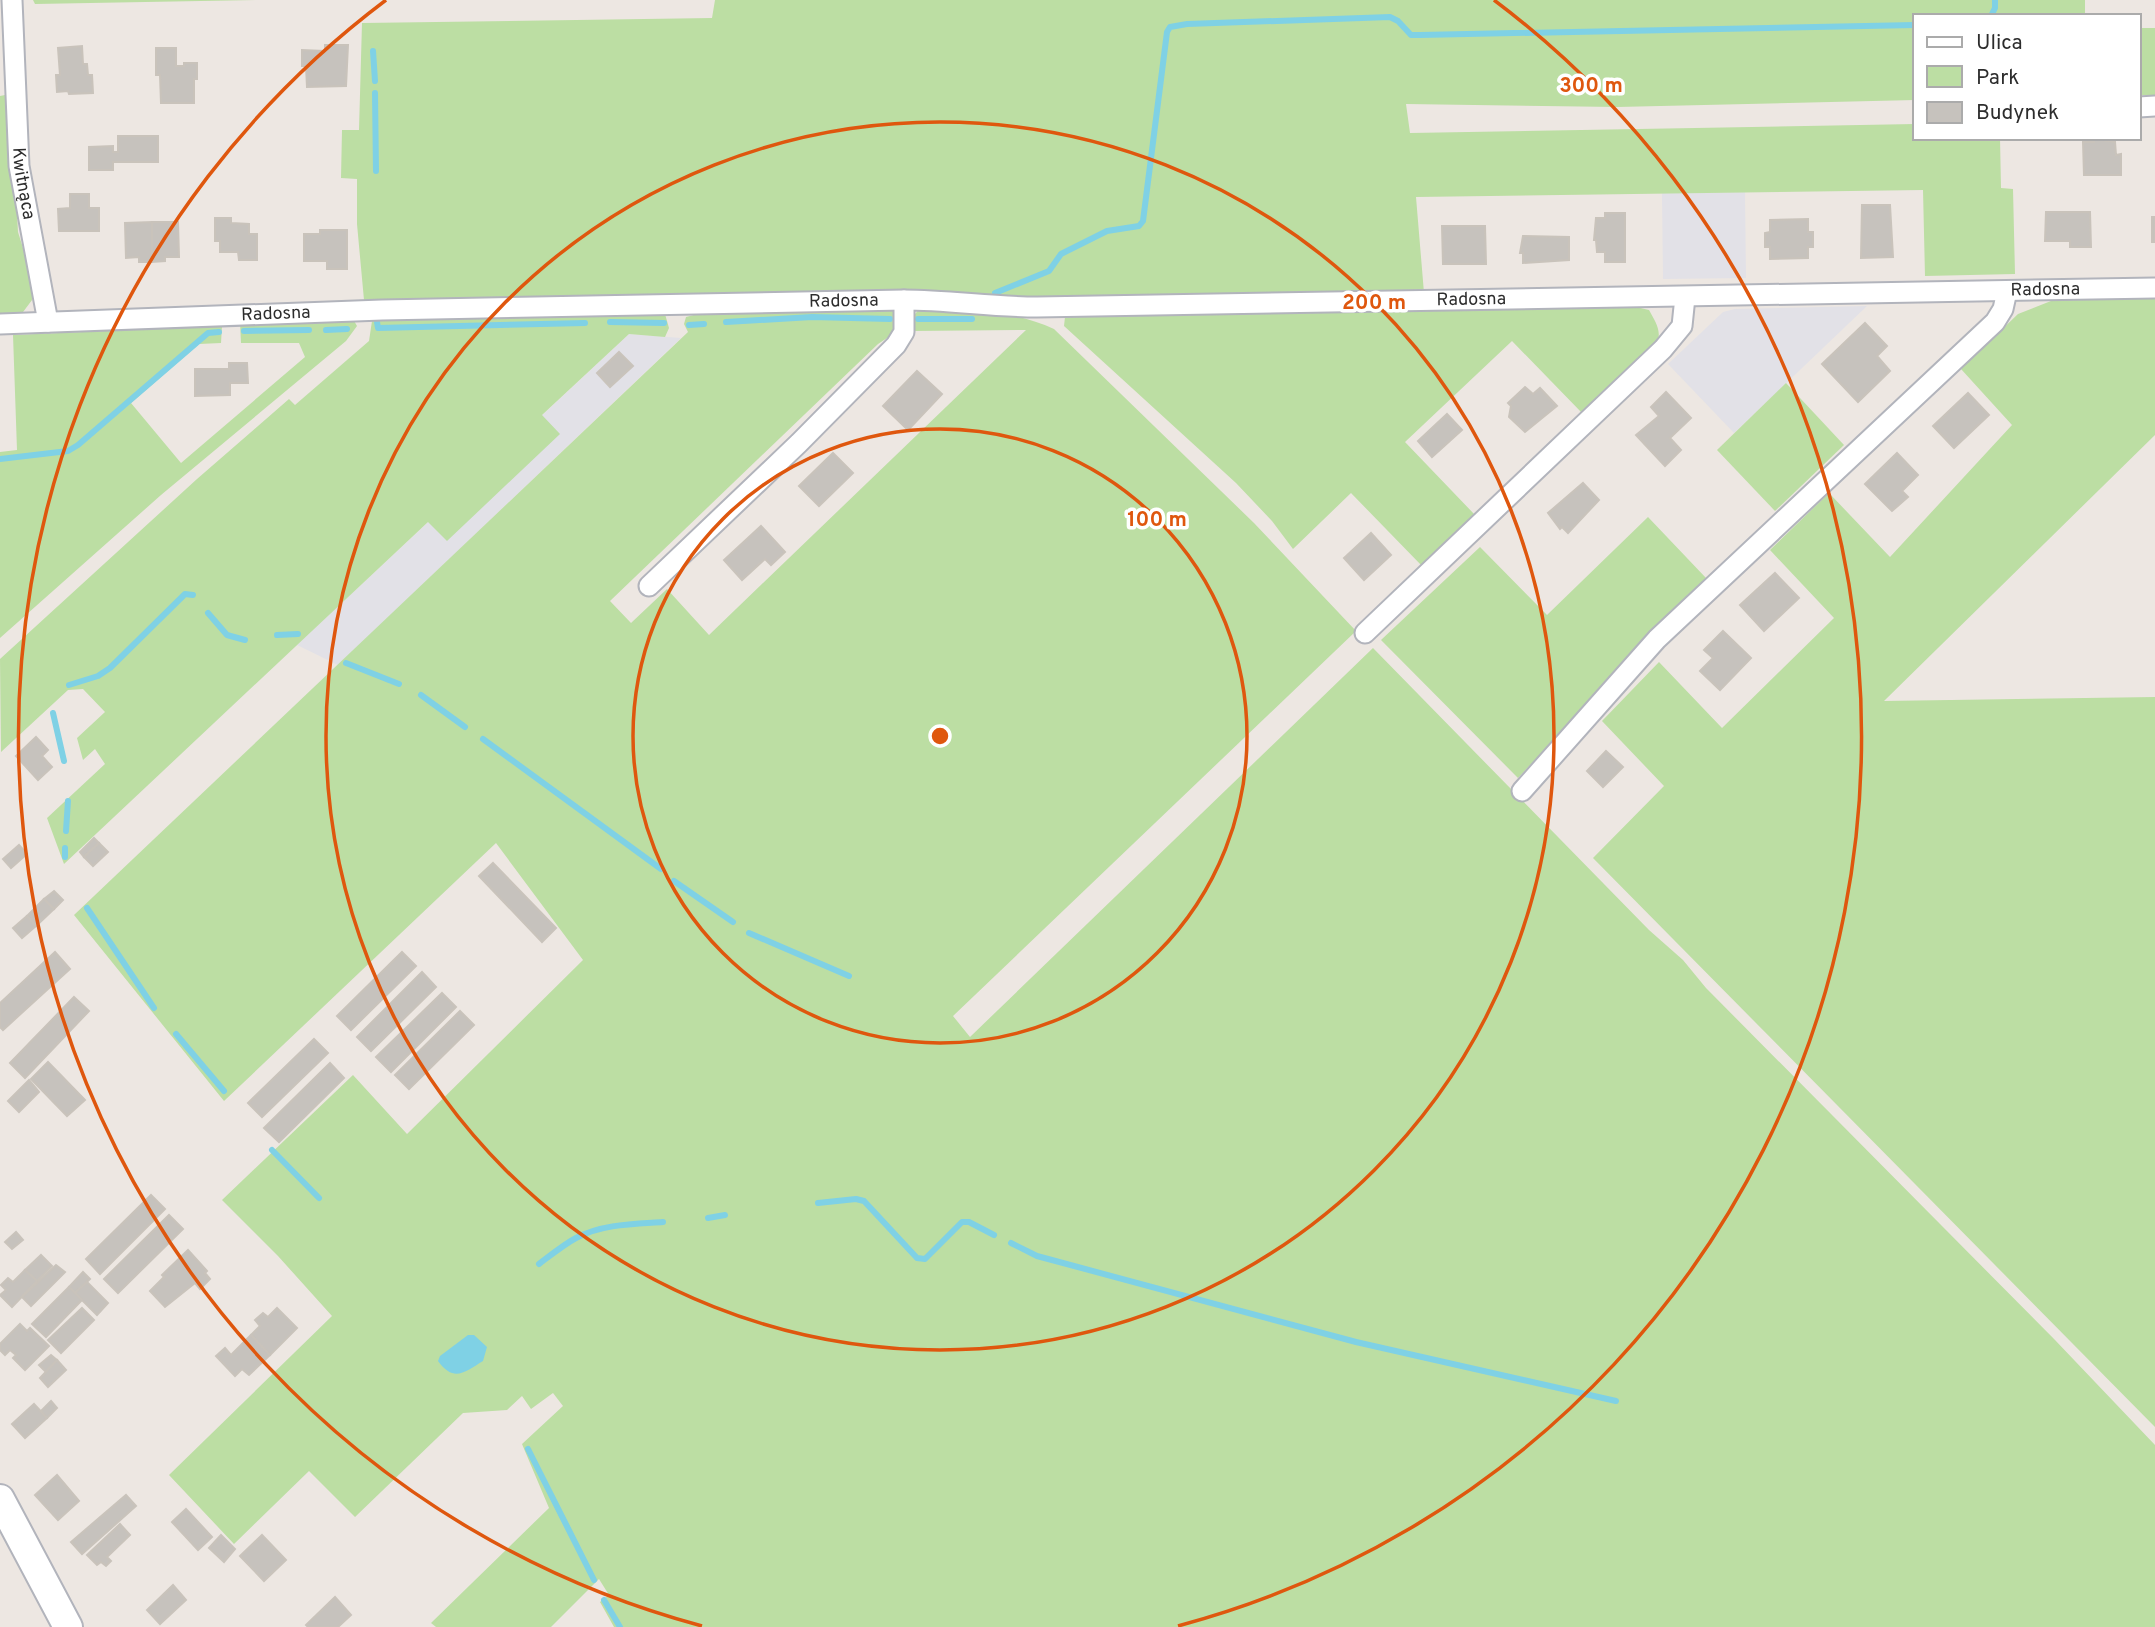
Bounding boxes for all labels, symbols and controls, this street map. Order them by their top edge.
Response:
legend [1913,14,2141,140]
text: Ulica [1976,30,2023,57]
text: Park [1976,65,2019,92]
text: 300 m [1559,73,1623,100]
text: Budynek [1976,100,2059,127]
street label: Kwitnąca [7,147,40,222]
street label: Radosna [2010,278,2080,302]
street label: Radosna [1436,288,1506,312]
street label: Radosna [809,289,879,313]
text: 200 m [1342,290,1406,317]
street label: Radosna [241,301,311,327]
text: 100 m [1127,507,1187,534]
centre of rings [928,724,952,748]

